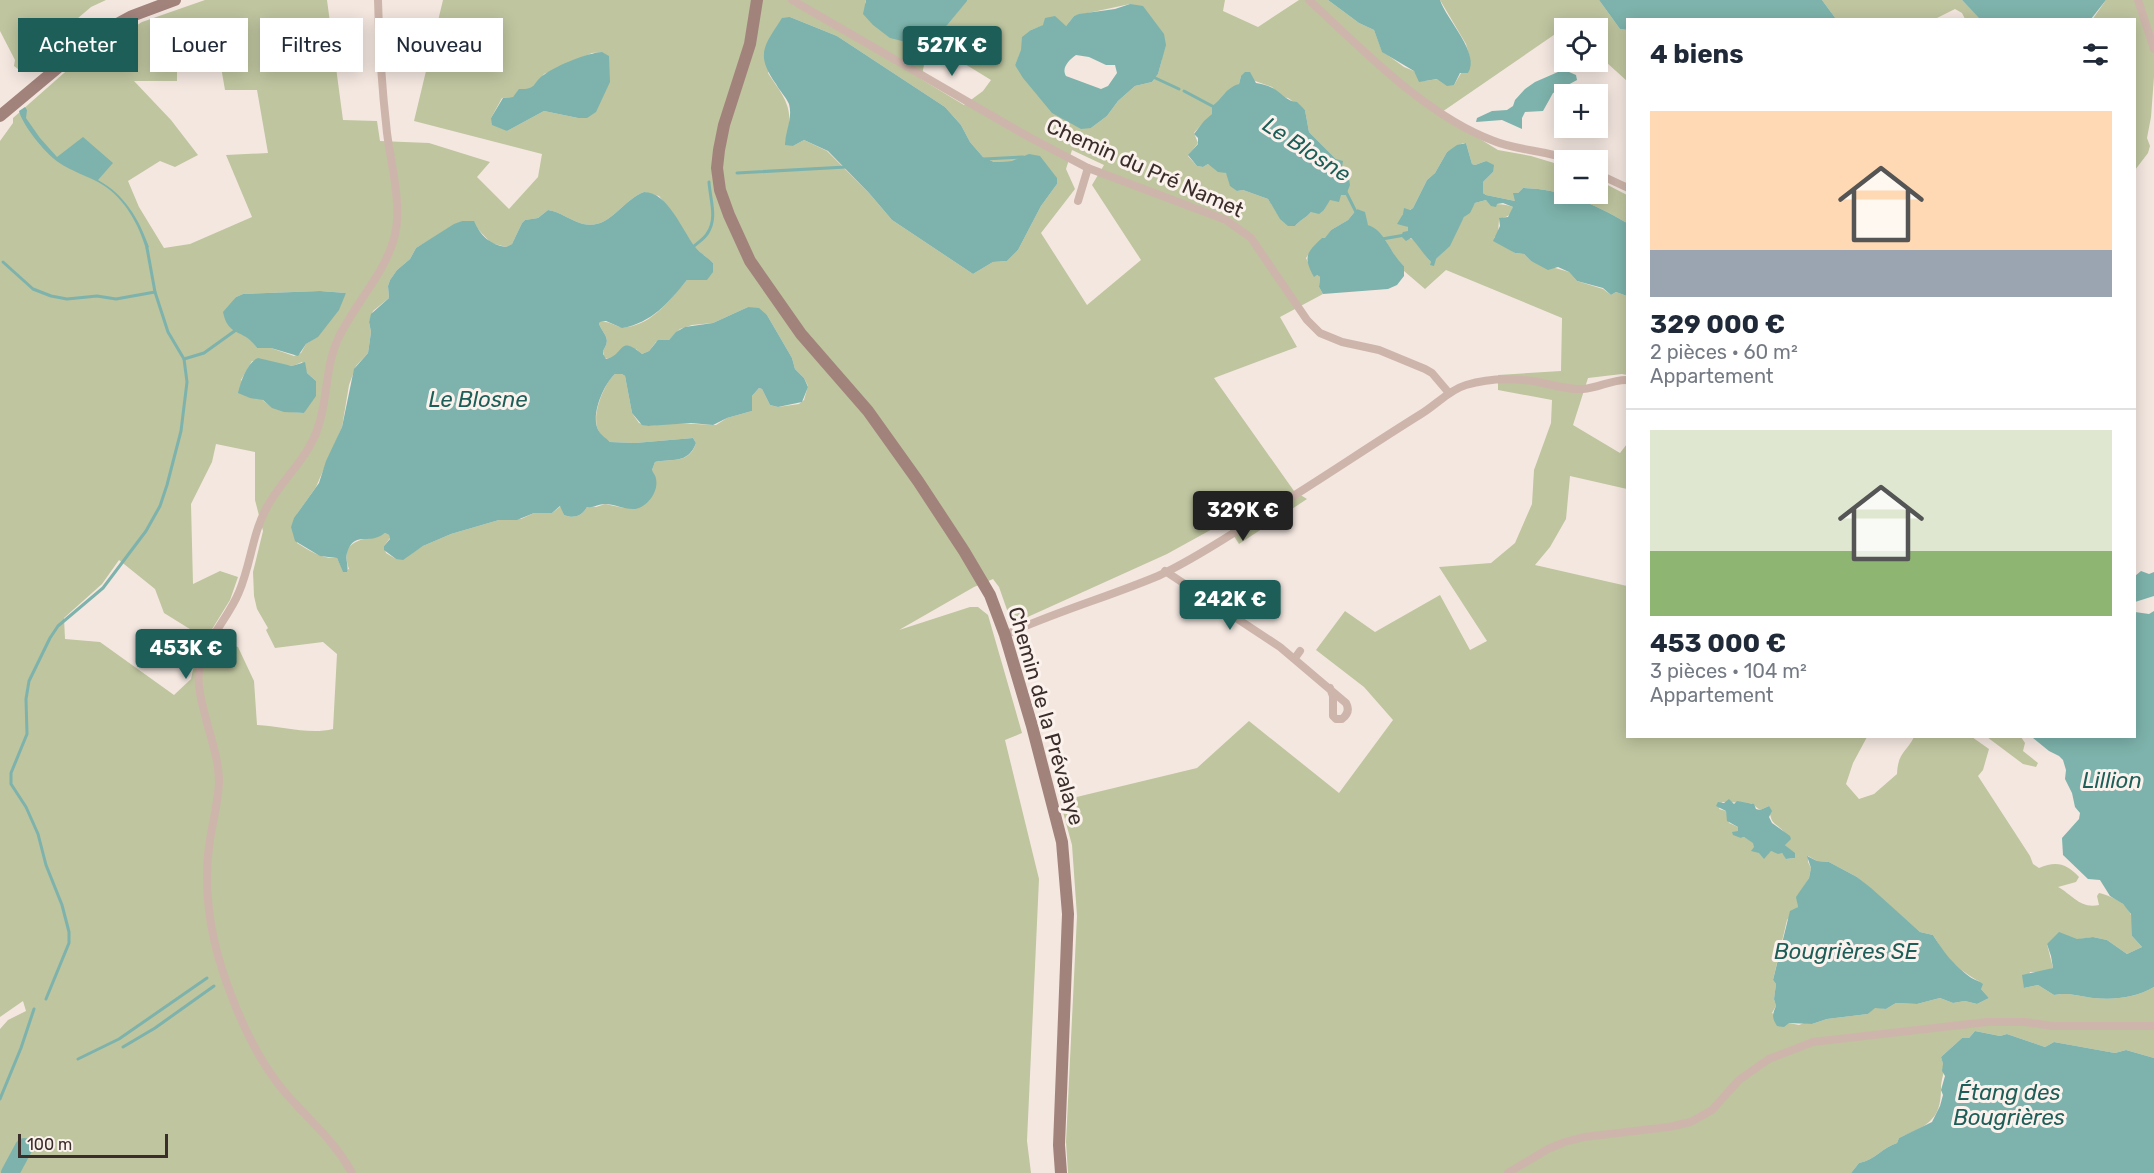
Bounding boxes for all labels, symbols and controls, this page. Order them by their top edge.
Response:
chip: Acheter [18,18,138,72]
chip: Louer [150,18,248,72]
chip: Filtres [260,18,363,72]
chip: Nouveau [375,18,503,72]
map controls [1554,18,1608,204]
button: locate [1554,18,1608,72]
pin: 527K € [903,26,1001,77]
text: 527K € [917,33,987,57]
icon: filters [2079,38,2112,71]
text: 4 biens [1650,39,1744,70]
button: + [1554,84,1608,138]
water label: Le Blosne [1258,111,1356,188]
street label: Chemin du Pré Namet [1043,113,1248,222]
button: − [1554,150,1608,204]
icon: home [1827,150,1935,258]
text: 329 000 € [1650,309,1785,340]
text: 2 pièces · 60 m² [1650,340,1798,364]
text: Appartement [1650,364,1774,388]
water label: Le Blosne [428,386,528,413]
icon: home [1827,469,1935,577]
pin: 329K € [1194,491,1292,542]
text: 329K € [1207,498,1279,522]
pin: 242K € [1181,580,1279,631]
text: 242K € [1194,587,1266,611]
street label: Chemin de la Prévalaye [1003,604,1090,828]
text: 453 000 € [1650,628,1786,659]
pin: 453K € [137,629,235,680]
text: 453K € [150,636,222,660]
text: 3 pièces · 104 m² [1650,659,1807,683]
text: Appartement [1650,683,1774,707]
water label: Lillion [2082,767,2142,794]
water label: Bougrières SE [1774,938,1919,965]
water label: Étang des Bougrières [1953,1079,2065,1131]
scale bar [18,1131,168,1158]
text: 100 m [27,1135,72,1154]

